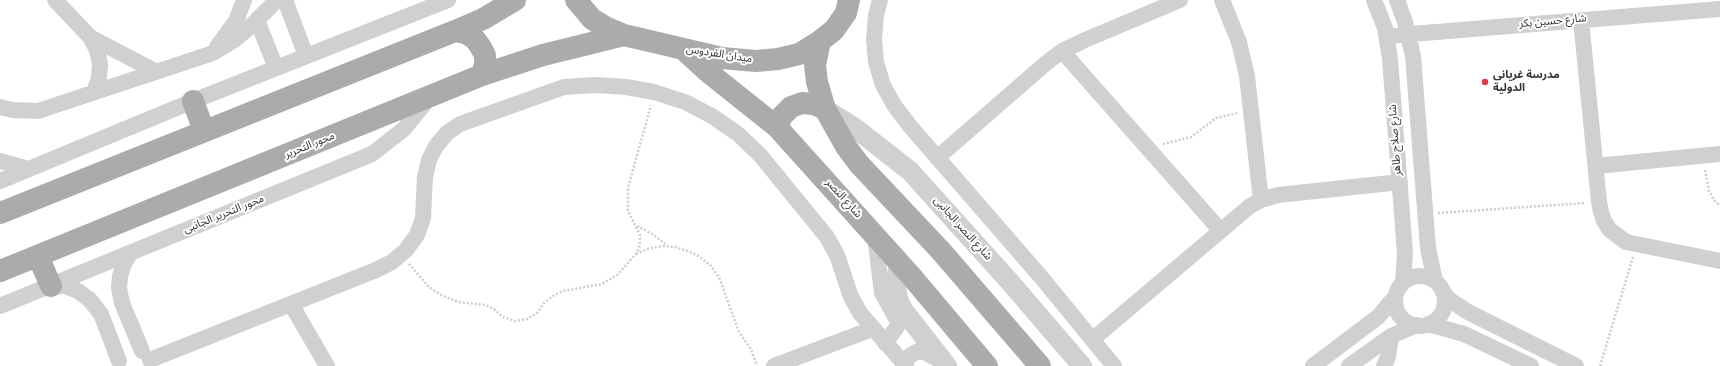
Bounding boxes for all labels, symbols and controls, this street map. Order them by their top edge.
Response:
street label: شارع حسين بكر [1519,12,1587,32]
street label: ميدان الفردوس [685,43,753,67]
place label: مدرسة غرياني الدولية [1493,69,1560,95]
marker: مدرسة غرياني الدولية [1480,77,1490,87]
street label: شارع صلاح طاهر [1387,104,1405,176]
street label: محور التحرير [283,130,337,162]
street label: شارع النصر [822,177,864,221]
street label: محور التحرير الجانبى [182,193,266,237]
street label: شارع النصر الجانبى [930,194,994,264]

